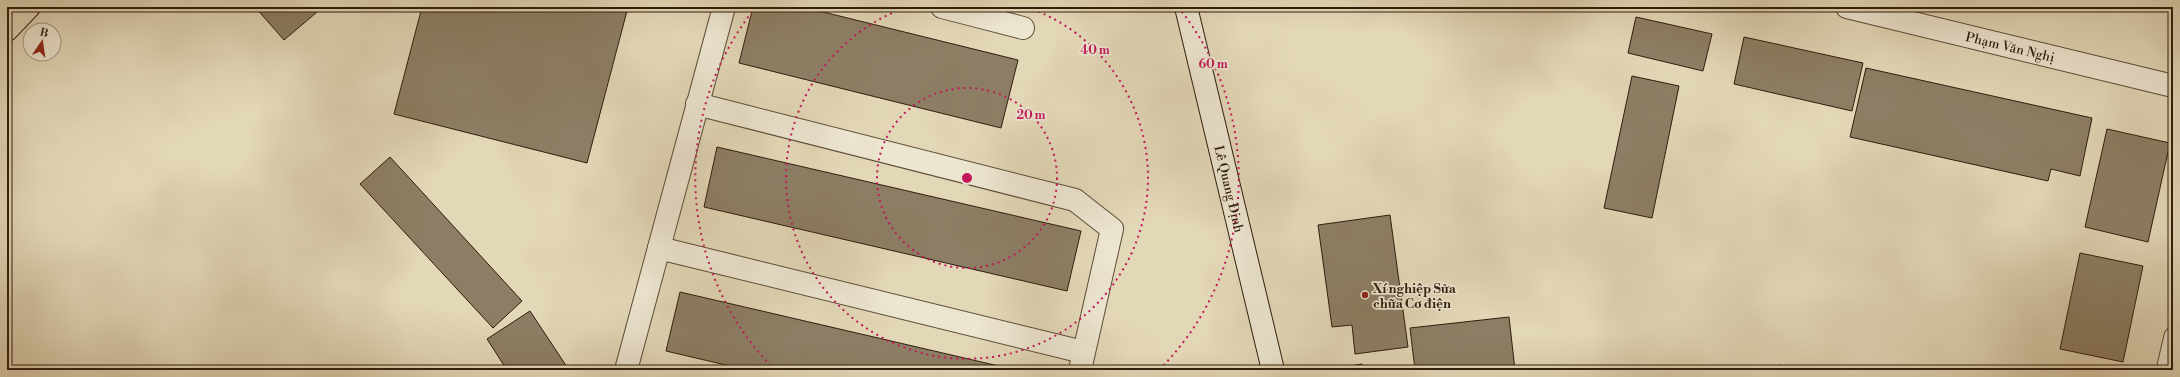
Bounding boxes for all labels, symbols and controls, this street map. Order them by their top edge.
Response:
north arrow [22,22,62,62]
text: B [38,25,50,41]
street label: Phạm Văn Nghị [1964,29,2056,66]
text: 40 m [1080,43,1110,58]
text: 60 m [1198,57,1228,72]
text: 20 m [1016,108,1046,123]
street label: Lê Quang Định [1210,144,1247,235]
centre of rings [960,171,974,185]
place label: Xí nghiệp Sửa chữa Cơ điện [1372,281,1457,312]
marker: Xí nghiệp Sửa chữa Cơ điện [1360,290,1370,300]

